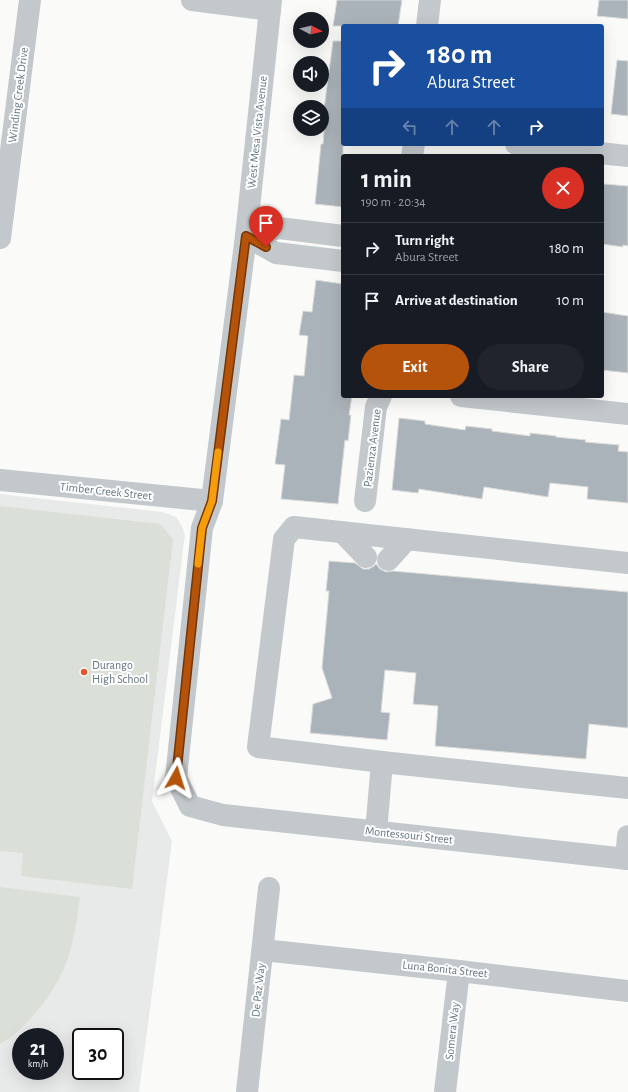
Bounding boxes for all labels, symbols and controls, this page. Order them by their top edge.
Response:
north arrow [293,12,329,48]
map controls [293,12,329,136]
icon: right [361,40,413,92]
text: 180 m [427,41,492,69]
street label: Winding Creek Drive [6,46,30,144]
button: sound [293,56,329,92]
text: Abura Street [427,74,515,92]
street label: West Mesa Vista Avenue [245,75,269,189]
button: layers [293,100,329,136]
icon: left [399,116,421,138]
icon: ahead [441,116,463,138]
icon: ahead [483,116,505,138]
icon: right [525,116,547,138]
button: close [542,167,584,209]
text: 1 min [361,168,412,192]
text: 190 m · 20:34 [361,196,426,209]
pin [249,206,283,247]
icon: arrive [255,212,277,234]
text: Turn right [395,233,454,248]
icon: right [361,238,383,260]
text: 180 m [549,241,584,256]
text: Abura Street [395,251,459,264]
icon: arrive [361,290,383,312]
text: Arrive at destination [395,293,518,308]
text: 10 m [556,293,584,308]
button: Exit [361,344,469,390]
button: Share [477,344,584,390]
street label: Pazienza Avenue [361,408,383,488]
street label: Timber Creek Street [59,480,153,502]
place label: Durango High School [92,659,148,685]
marker: Durango High School [79,667,89,677]
position arrow [155,757,197,799]
street label: Montessouri Street [365,824,454,846]
street label: Luna Bonita Street [402,959,488,979]
street label: De Paz Way [249,962,268,1018]
street label: Somera Way [443,1001,462,1061]
speed limit sign: 30 [72,1028,124,1080]
text: 21 [30,1039,46,1059]
text: km/h [28,1059,48,1069]

